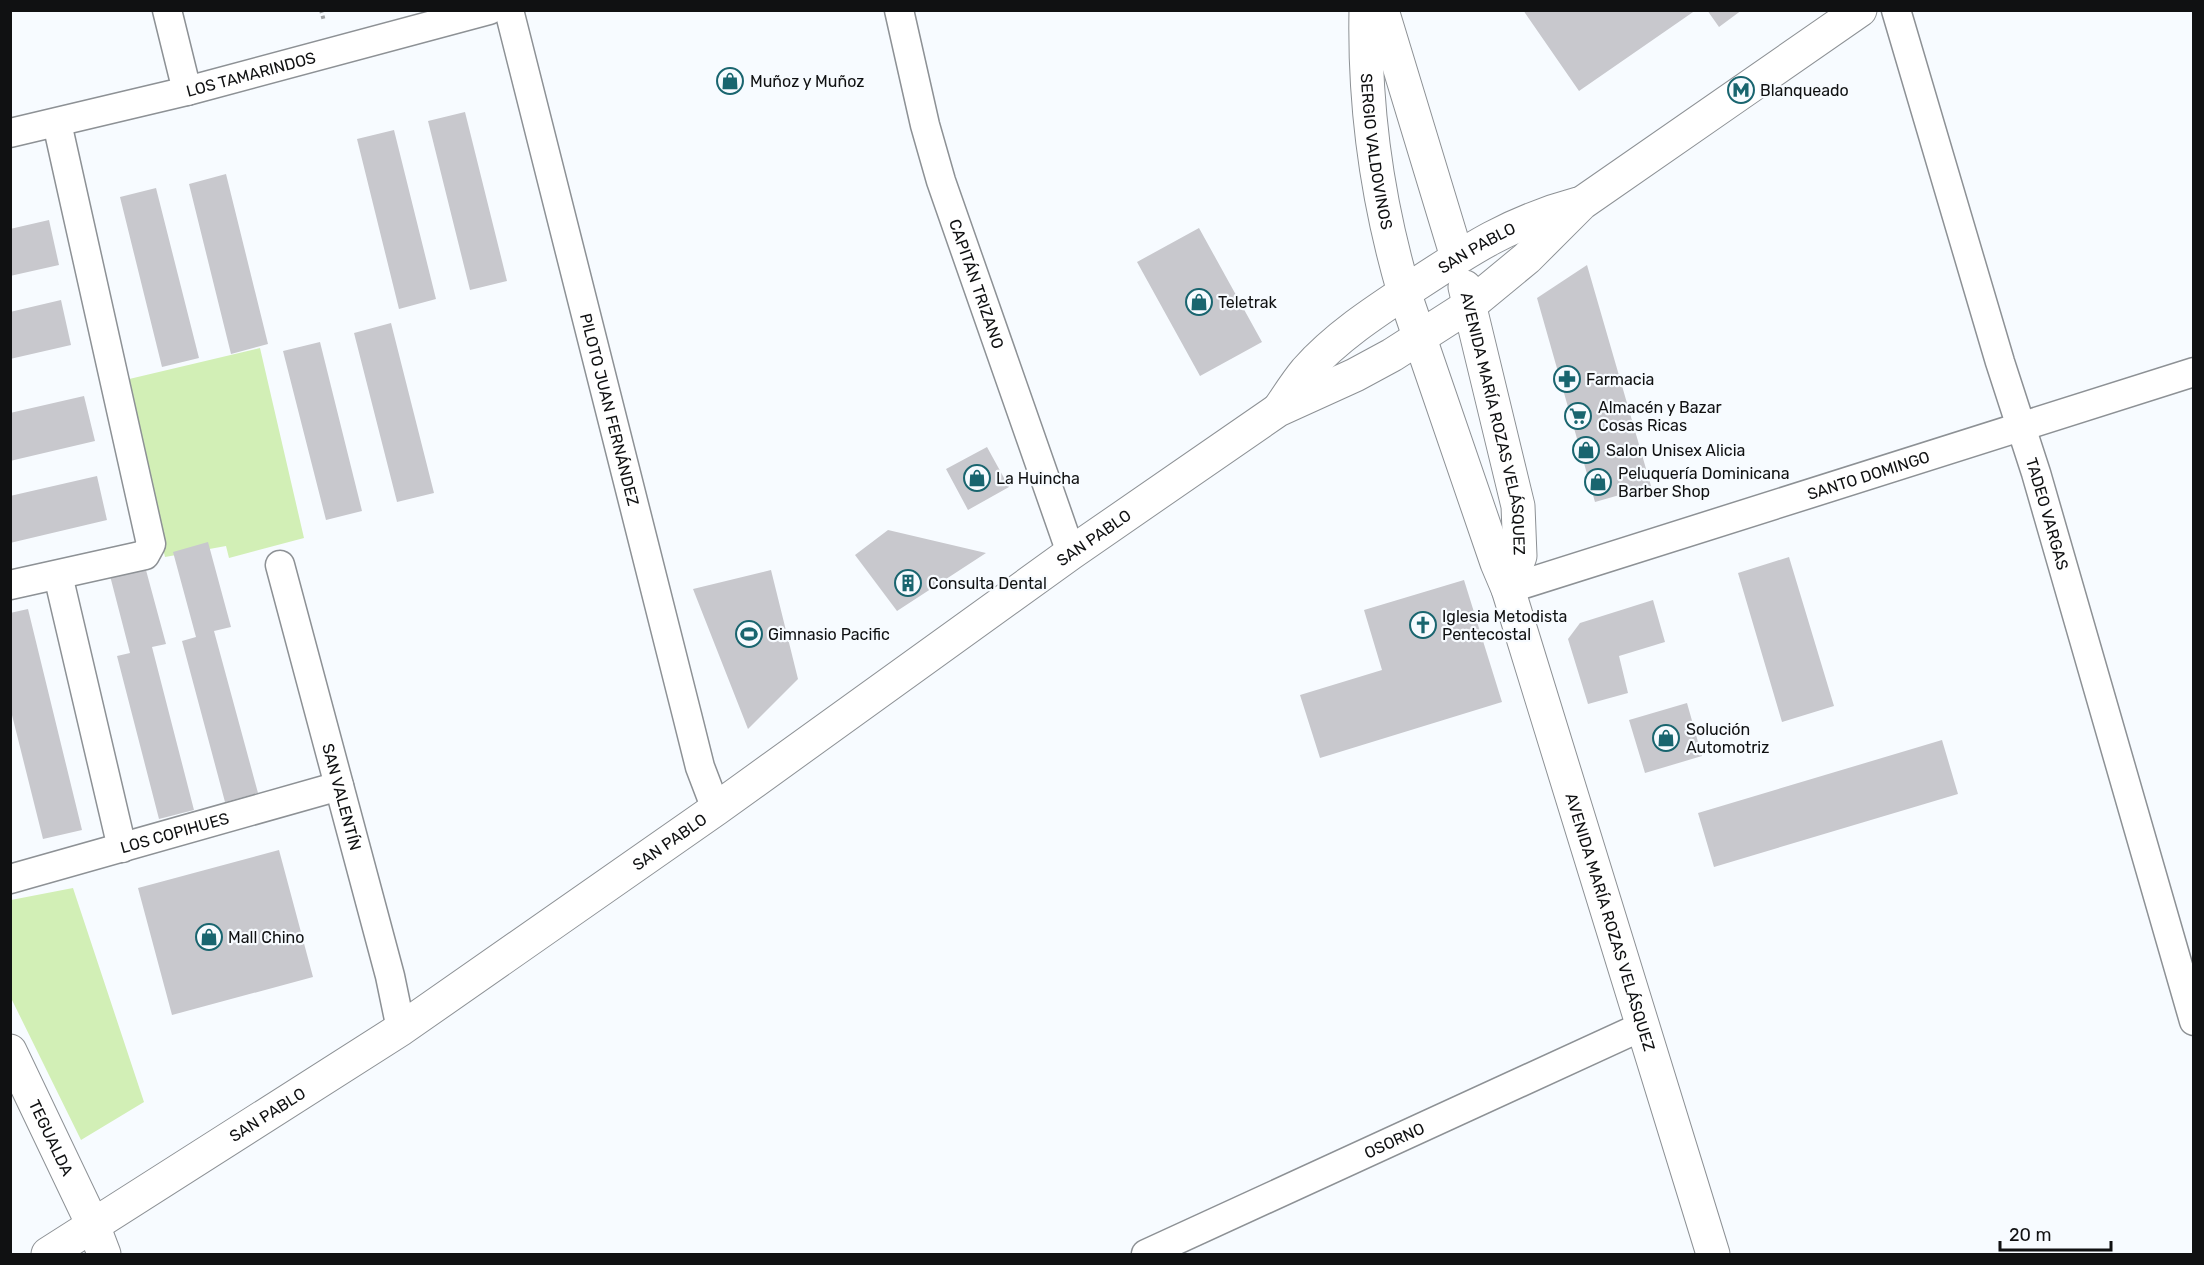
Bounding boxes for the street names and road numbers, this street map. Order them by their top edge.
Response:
street label: LOS TAMARINDOS [184,48,318,101]
street label: SERGIO VALDOVINOS [1357,73,1397,231]
street label: CAPITÁN TRIZANO [945,217,1008,351]
street label: SAN PABLO [1435,219,1519,278]
street label: AVENIDA MARÍA ROZAS VELÁSQUEZ [1457,290,1529,556]
street label: PILOTO JUAN FERNÁNDEZ [576,311,643,508]
street label: SANTO DOMINGO [1805,447,1932,504]
street label: TADEO VARGAS [2022,455,2072,572]
street label: SAN PABLO [1053,505,1135,570]
street label: SAN VALENTÍN [318,741,365,853]
street label: AVENIDA MARÍA ROZAS VELÁSQUEZ [1561,791,1659,1053]
street label: LOS COPIHUES [118,809,231,857]
street label: SAN PABLO [629,809,711,874]
street label: SAN PABLO [226,1083,309,1146]
street label: TEGUALDA [25,1097,77,1179]
street label: OSORNO [1361,1119,1427,1163]

